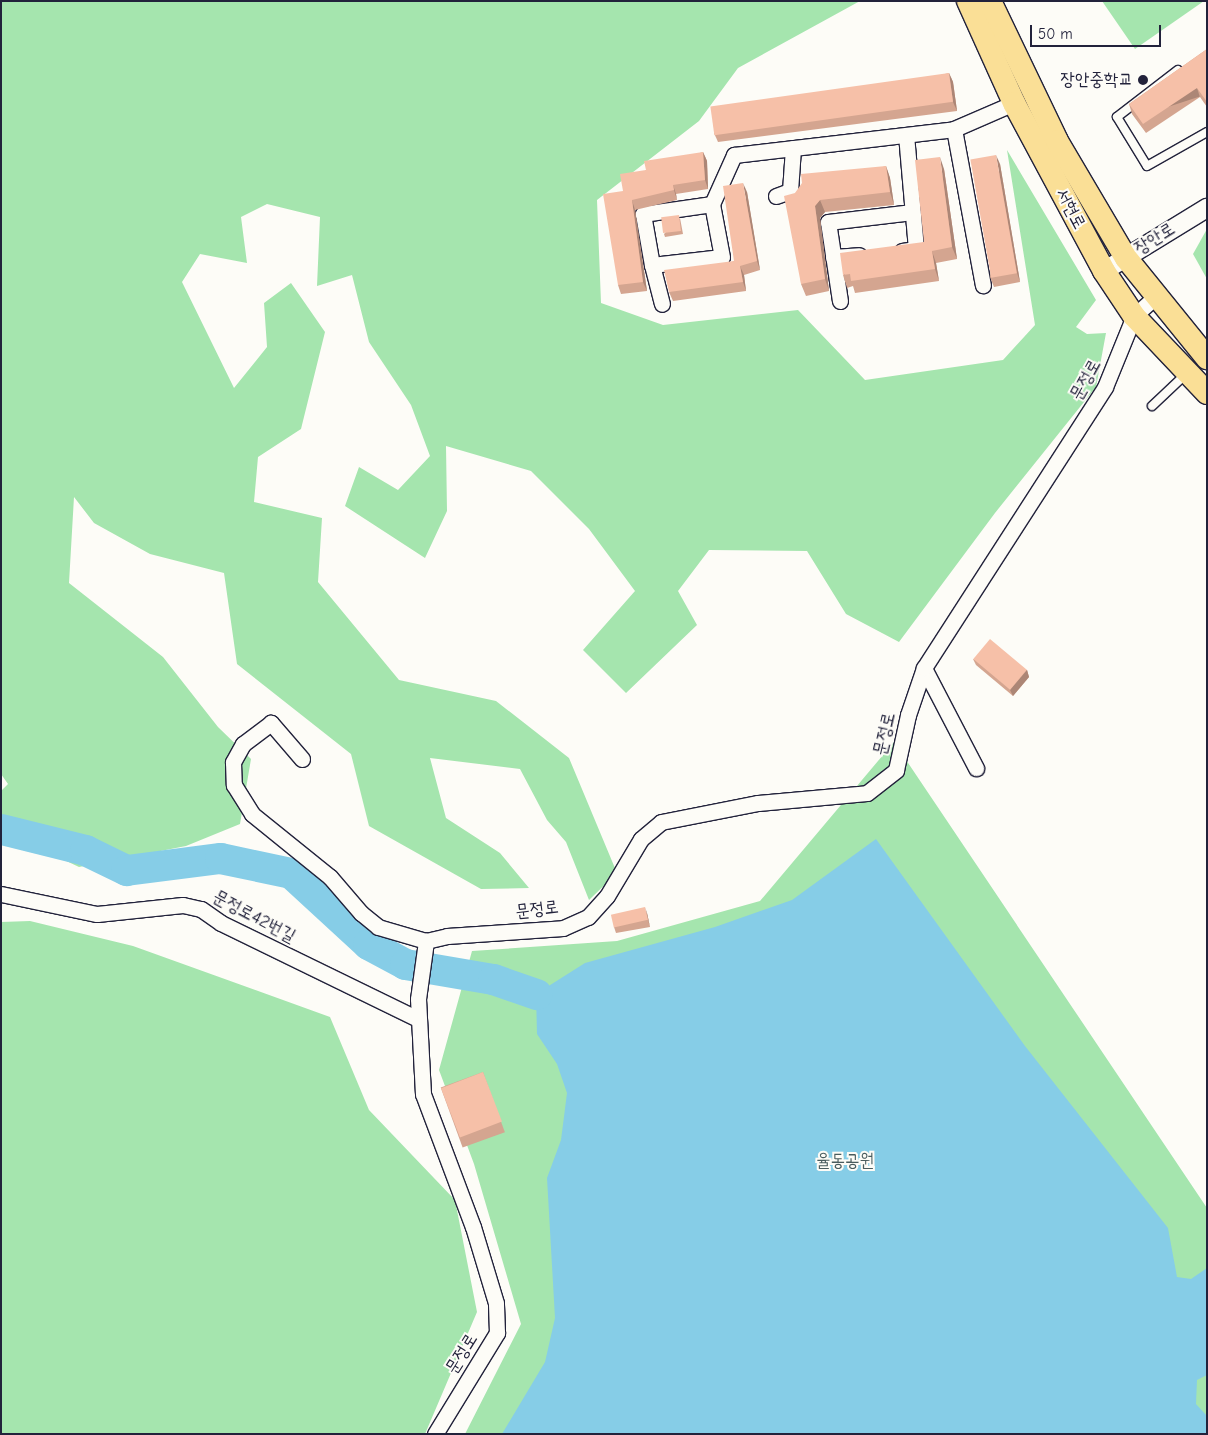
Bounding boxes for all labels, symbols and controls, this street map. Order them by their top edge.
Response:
scale bar [1033,15,1164,47]
text: 50 m [1038,25,1073,43]
place label: 장안중학교 [1061,69,1133,91]
marker: 장안중학교 [1137,74,1149,86]
street label: 서현로 [1050,185,1090,233]
street label: 장안로 [1131,218,1179,260]
street label: 문정로 [1066,356,1106,404]
street label: 문정로 [870,710,900,758]
street label: 문정로42번길 [209,886,299,948]
street label: 문정로 [514,897,560,923]
park label: 율동공원 [816,1150,874,1172]
street label: 문정로 [441,1330,483,1378]

